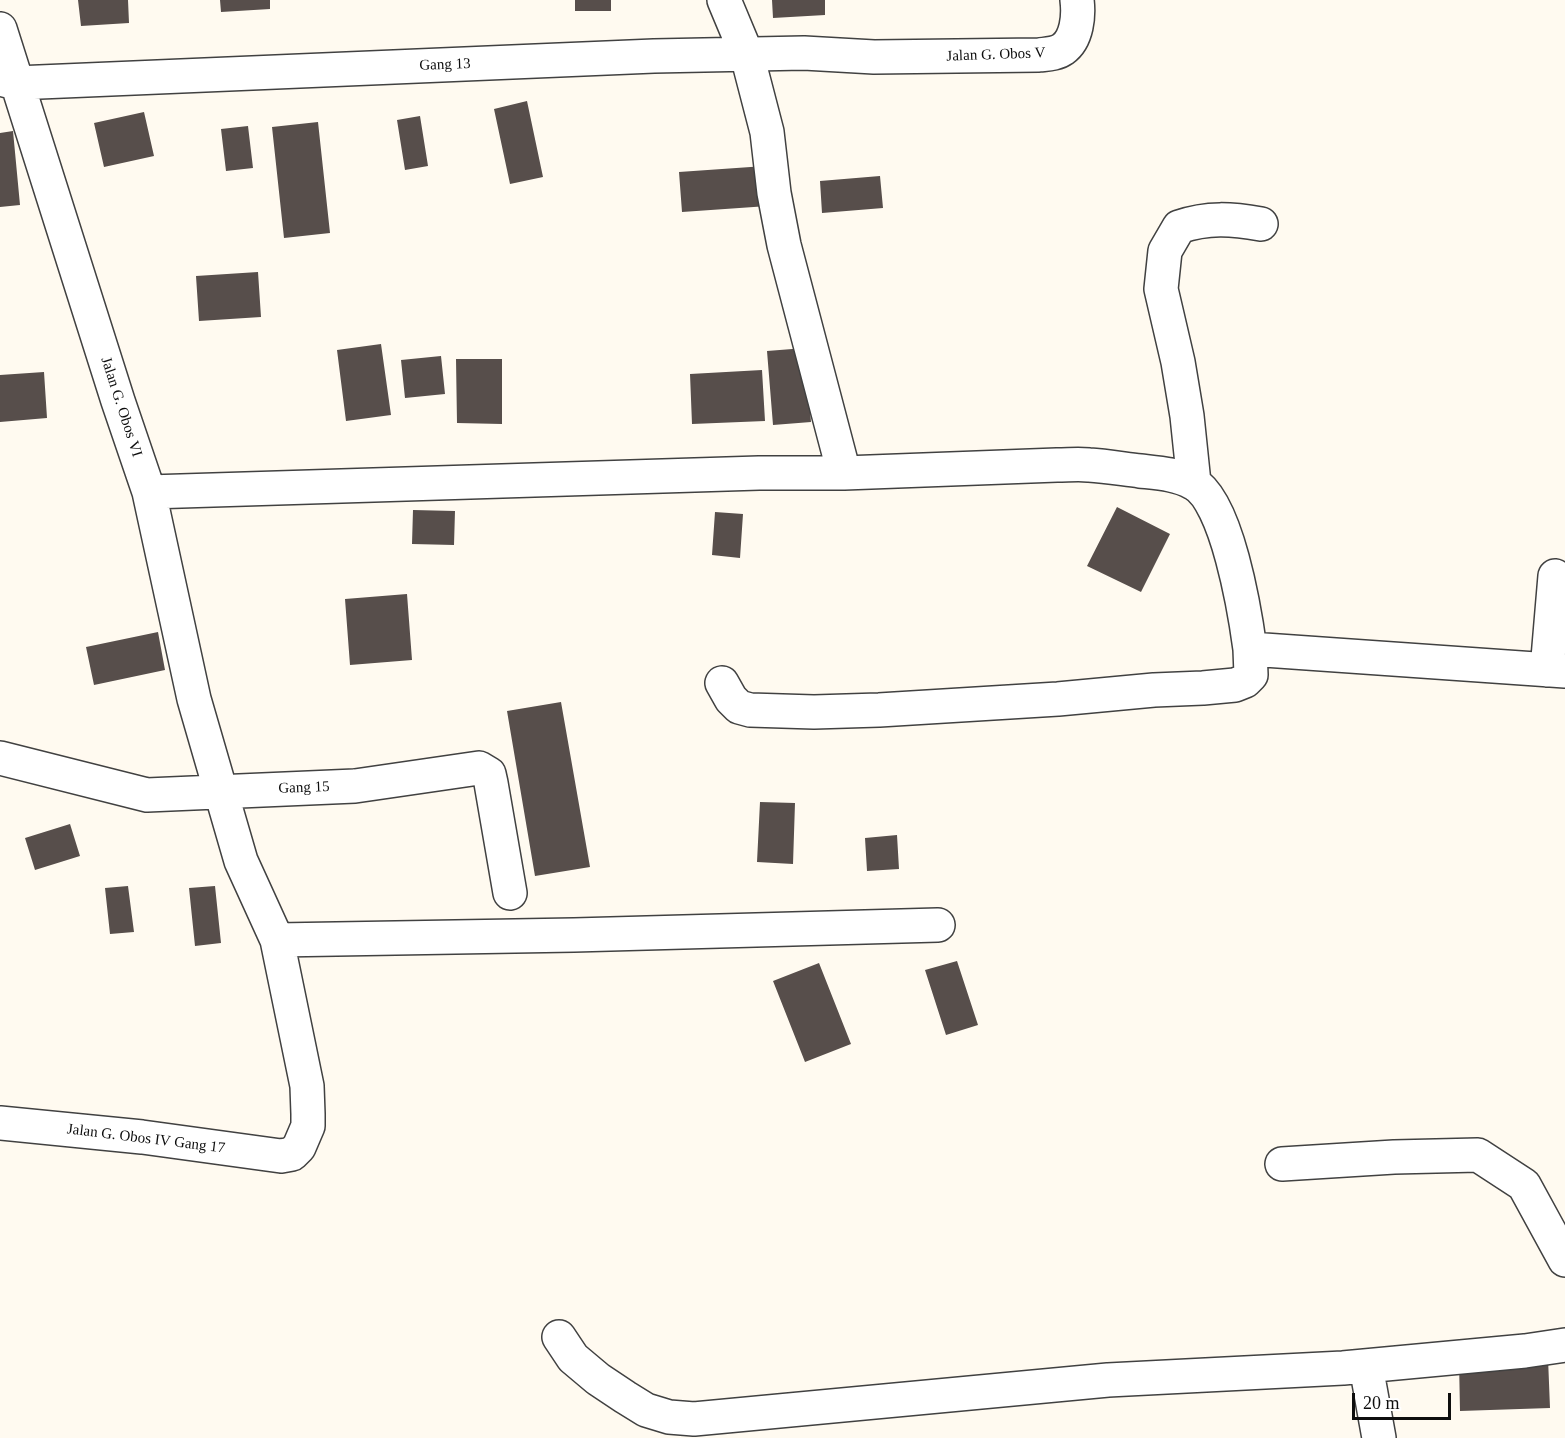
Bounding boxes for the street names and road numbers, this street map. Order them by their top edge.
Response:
street label: Jalan G. Obos V [946,44,1046,66]
street label: Gang 13 [419,55,471,75]
street label: Jalan G. Obos VI [96,355,146,459]
street label: Gang 15 [278,778,330,798]
street label: Jalan G. Obos IV Gang 17 [66,1120,226,1158]

